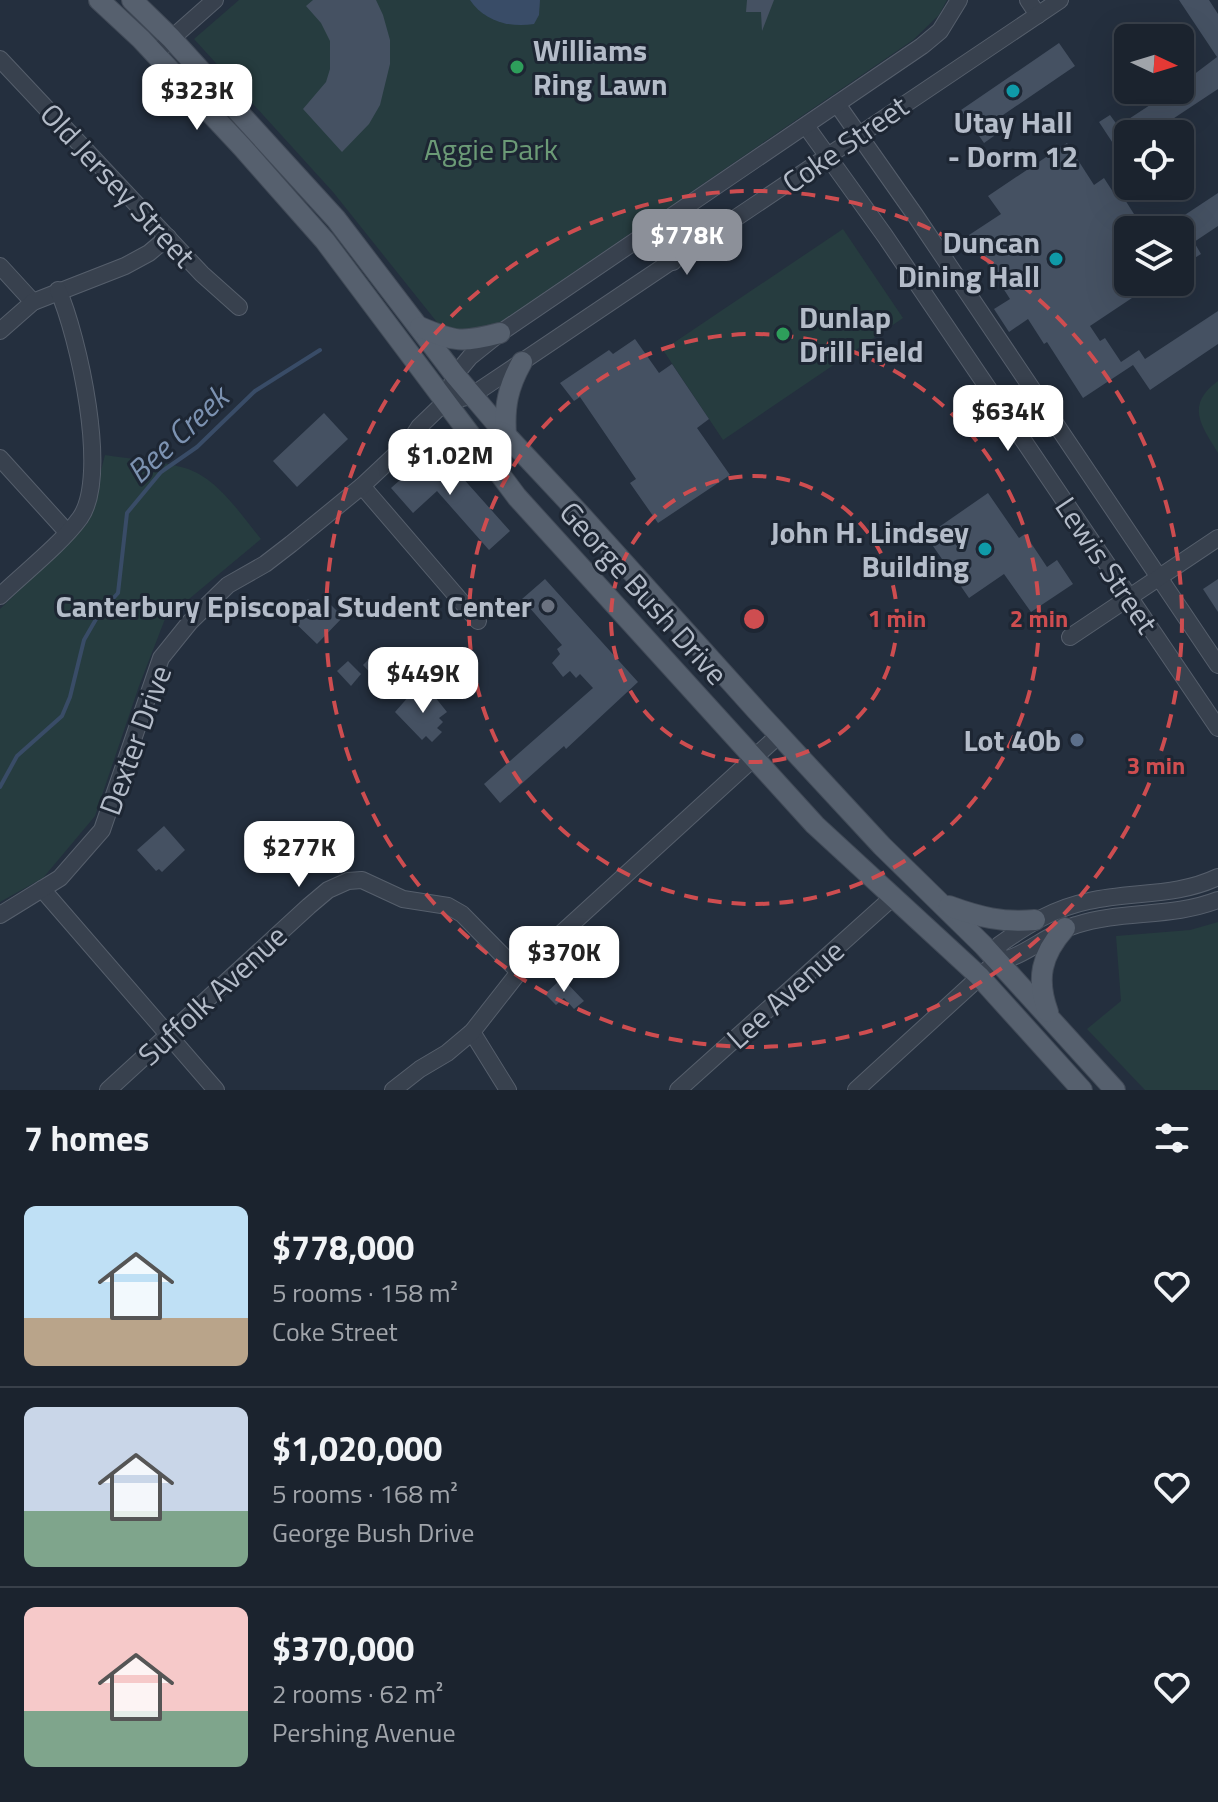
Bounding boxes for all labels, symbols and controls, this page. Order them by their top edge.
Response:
north arrow [1114,24,1194,104]
map controls [1114,24,1194,296]
place label: Williams Ring Lawn [533,27,668,107]
marker: Williams Ring Lawn [508,58,526,76]
pin: $323K [141,64,253,132]
text: $323K [160,70,234,109]
marker: Utay Hall - Dorm 12 [1004,82,1022,100]
street label: Coke Street [772,83,918,204]
street label: Old Jersey Street [29,92,207,278]
place label: Utay Hall - Dorm 12 [948,99,1078,179]
button: locate [1114,120,1194,200]
park label: Aggie Park [424,126,558,172]
pin: $778K [631,209,743,277]
text: $778K [650,215,724,254]
button: layers [1114,216,1194,296]
place label: Duncan Dining Hall [898,219,1040,299]
marker: Duncan Dining Hall [1047,250,1065,268]
place label: Dunlap Drill Field [799,294,923,374]
marker: Dunlap Drill Field [774,325,792,343]
water label: Bee Creek [115,371,242,494]
pin: $634K [952,385,1064,453]
text: $634K [971,391,1045,430]
pin: $1.02M [385,429,515,497]
text: $1.02M [406,435,494,474]
street label: Lewis Street [1044,487,1170,643]
street label: George Bush Drive [549,491,739,695]
place label: John H. Lindsey Building [771,509,969,589]
marker: John H. Lindsey Building [976,540,994,558]
place label: Canterbury Episcopal Student Center [55,583,532,629]
marker: Canterbury Episcopal Student Center [539,597,557,615]
text: 1 min [868,600,926,636]
text: 2 min [1010,600,1068,636]
centre of rings [740,605,768,633]
pin: $449K [367,647,479,715]
text: $449K [386,653,460,692]
street label: Dexter Drive [87,659,183,821]
place label: Lot 40b [963,717,1061,763]
marker: Lot 40b [1068,731,1086,749]
text: 3 min [1127,747,1185,783]
pin: $277K [243,821,355,889]
text: $277K [262,827,336,866]
street label: Suffolk Avenue [127,914,297,1076]
pin: $370K [508,926,620,994]
street label: Lee Avenue [716,928,854,1060]
text: $370K [527,932,601,971]
text: 7 homes [24,1112,149,1164]
icon: filters [1150,1116,1194,1160]
text: $778,000 [272,1221,414,1273]
icon: home [88,1238,184,1334]
icon: heart [1150,1264,1194,1308]
text: 5 rooms · 158 m² [272,1273,458,1312]
text: Coke Street [272,1312,398,1351]
text: $1,020,000 [272,1422,442,1474]
icon: home [88,1439,184,1535]
icon: heart [1150,1465,1194,1509]
text: 5 rooms · 168 m² [272,1474,458,1513]
text: George Bush Drive [272,1513,474,1552]
text: $370,000 [272,1622,414,1674]
icon: home [88,1639,184,1735]
icon: heart [1150,1665,1194,1709]
text: 2 rooms · 62 m² [272,1674,443,1713]
text: Pershing Avenue [272,1713,456,1752]

